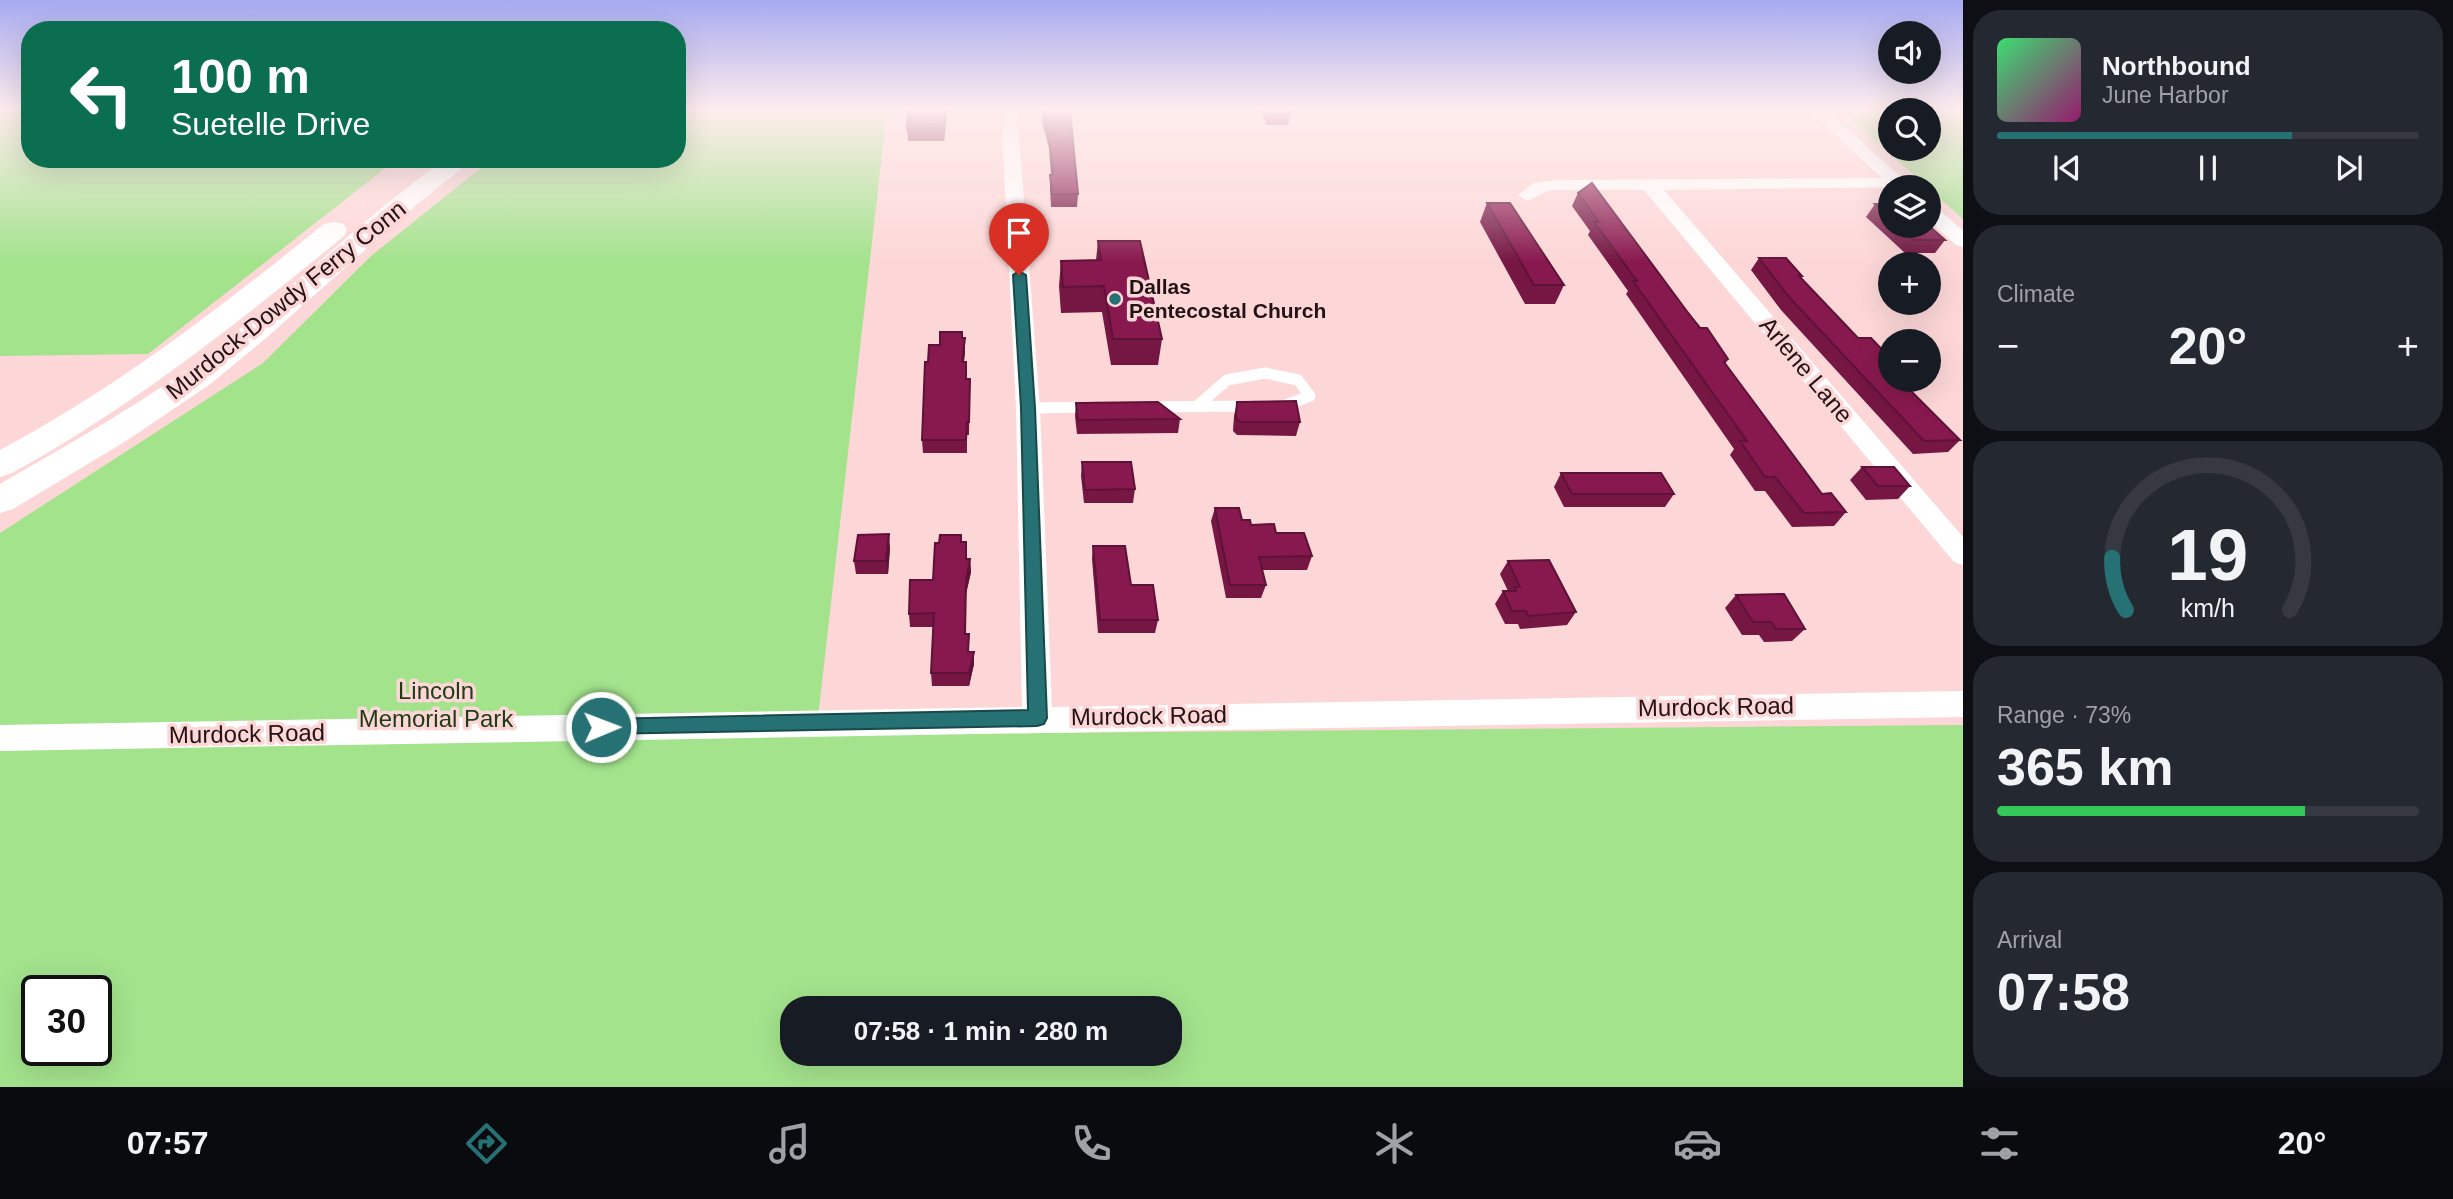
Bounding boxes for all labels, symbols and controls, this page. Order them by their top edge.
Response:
map controls [1878,21,1941,392]
button: sound [1878,21,1941,84]
icon: left [56,49,147,140]
text: 100 m [171,49,310,103]
text: Northbound [2102,51,2251,81]
text: June Harbor [2102,82,2229,108]
button: search [1878,98,1941,161]
text: Suetelle Drive [171,106,370,142]
icon: previous [2048,149,2086,187]
icon: pause [2189,149,2227,187]
icon: next [2330,149,2368,187]
button: layers [1878,175,1941,238]
street label: Murdock-Dowdy Ferry Conn [161,195,411,405]
pin [989,203,1049,275]
icon: arrive [1000,214,1038,252]
button: + [1878,252,1941,315]
place label: Dallas Pentecostal Church [1129,275,1326,322]
text: Climate [1997,281,2075,307]
marker: Dallas Pentecostal Church [1107,291,1123,307]
street label: Arlene Lane [1754,311,1858,428]
text: 20° [2169,317,2247,375]
text: − [1997,325,2019,367]
text: + [2397,325,2419,367]
button: − [1878,329,1941,392]
text: 19 [2168,514,2248,595]
text: km/h [2181,593,2235,621]
park label: Lincoln Memorial Park [359,677,514,732]
position arrow [564,690,638,764]
street label: Murdock Road [1638,692,1794,721]
street label: Murdock Road [1071,701,1227,730]
text: Range · 73% [1997,702,2131,728]
street label: Murdock Road [169,719,325,748]
text: 365 km [1997,738,2173,796]
text: Arrival [1997,927,2062,953]
text: 07:58 [1997,963,2130,1021]
speed limit sign: 30 [21,975,112,1066]
text: 07:58 · 1 min · 280 m [854,1016,1108,1046]
icon: directions [462,1119,511,1168]
icon: music [765,1119,814,1168]
icon: phone [1067,1119,1116,1168]
icon: climate [1370,1119,1419,1168]
icon: car [1673,1119,1722,1168]
icon: filters [1975,1119,2024,1168]
text: 07:57 [127,1125,209,1161]
text: 20° [2278,1125,2326,1161]

